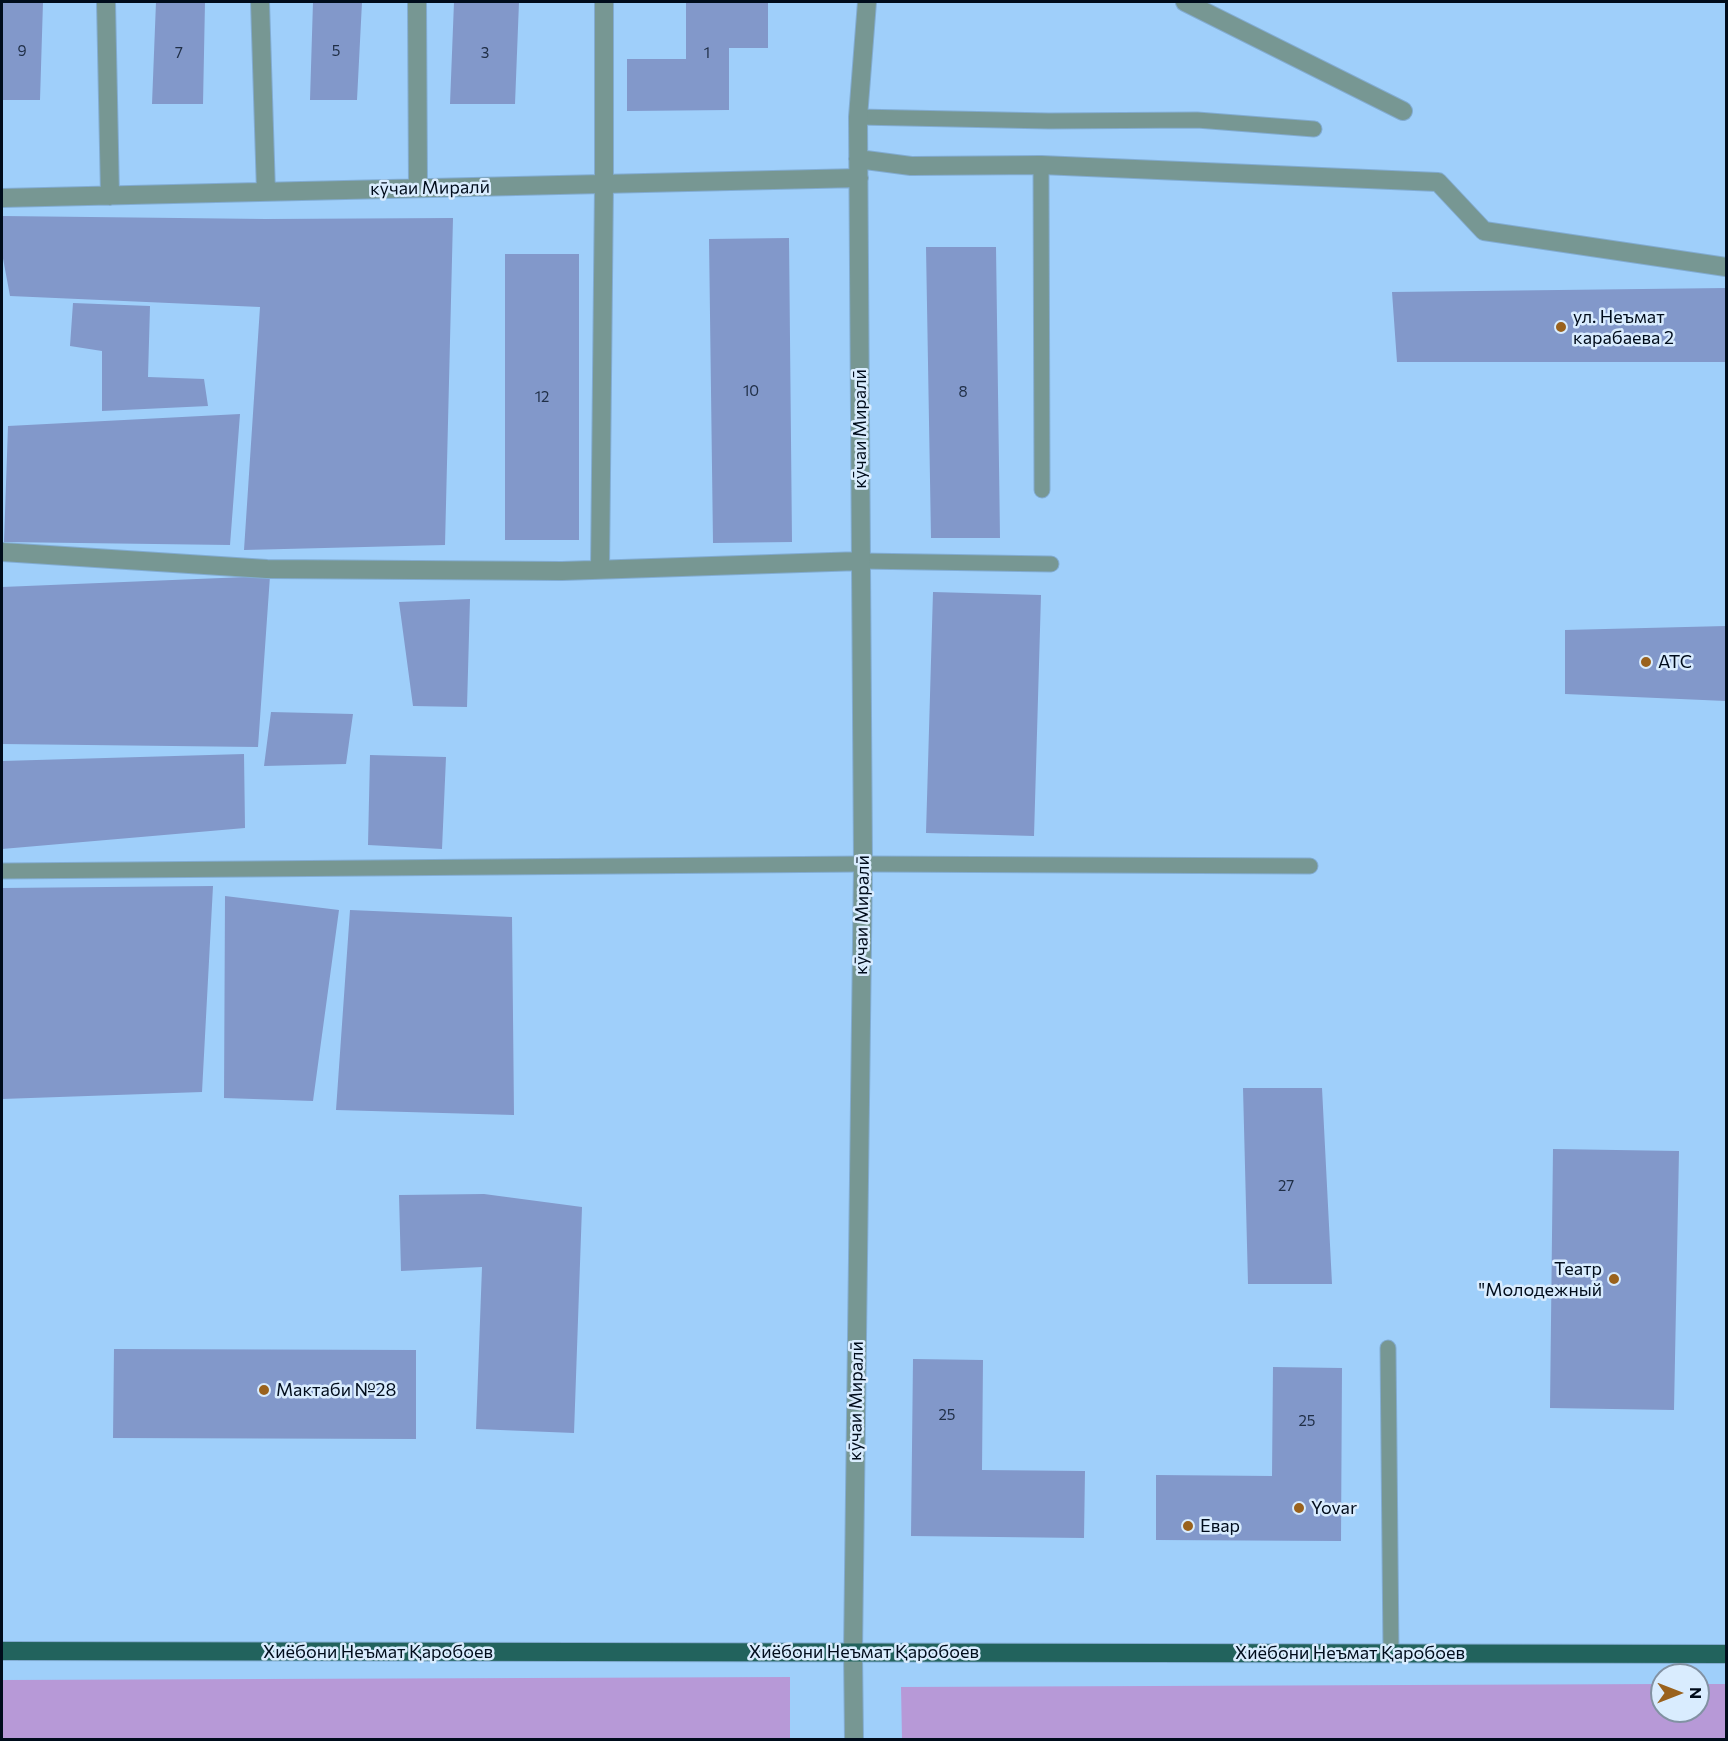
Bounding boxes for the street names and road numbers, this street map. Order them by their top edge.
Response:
street label: кӯчаи Миралӣ [370,176,490,200]
street label: кӯчаи Миралӣ [849,369,871,489]
street label: кӯчаи Миралӣ [850,855,874,975]
street label: кӯчаи Миралӣ [844,1341,868,1461]
street label: Хиёбони Неъмат Қаробоев [263,1641,493,1663]
street label: Хиёбони Неъмат Қаробоев [749,1641,979,1663]
street label: Хиёбони Неъмат Қаробоев [1235,1642,1465,1664]

